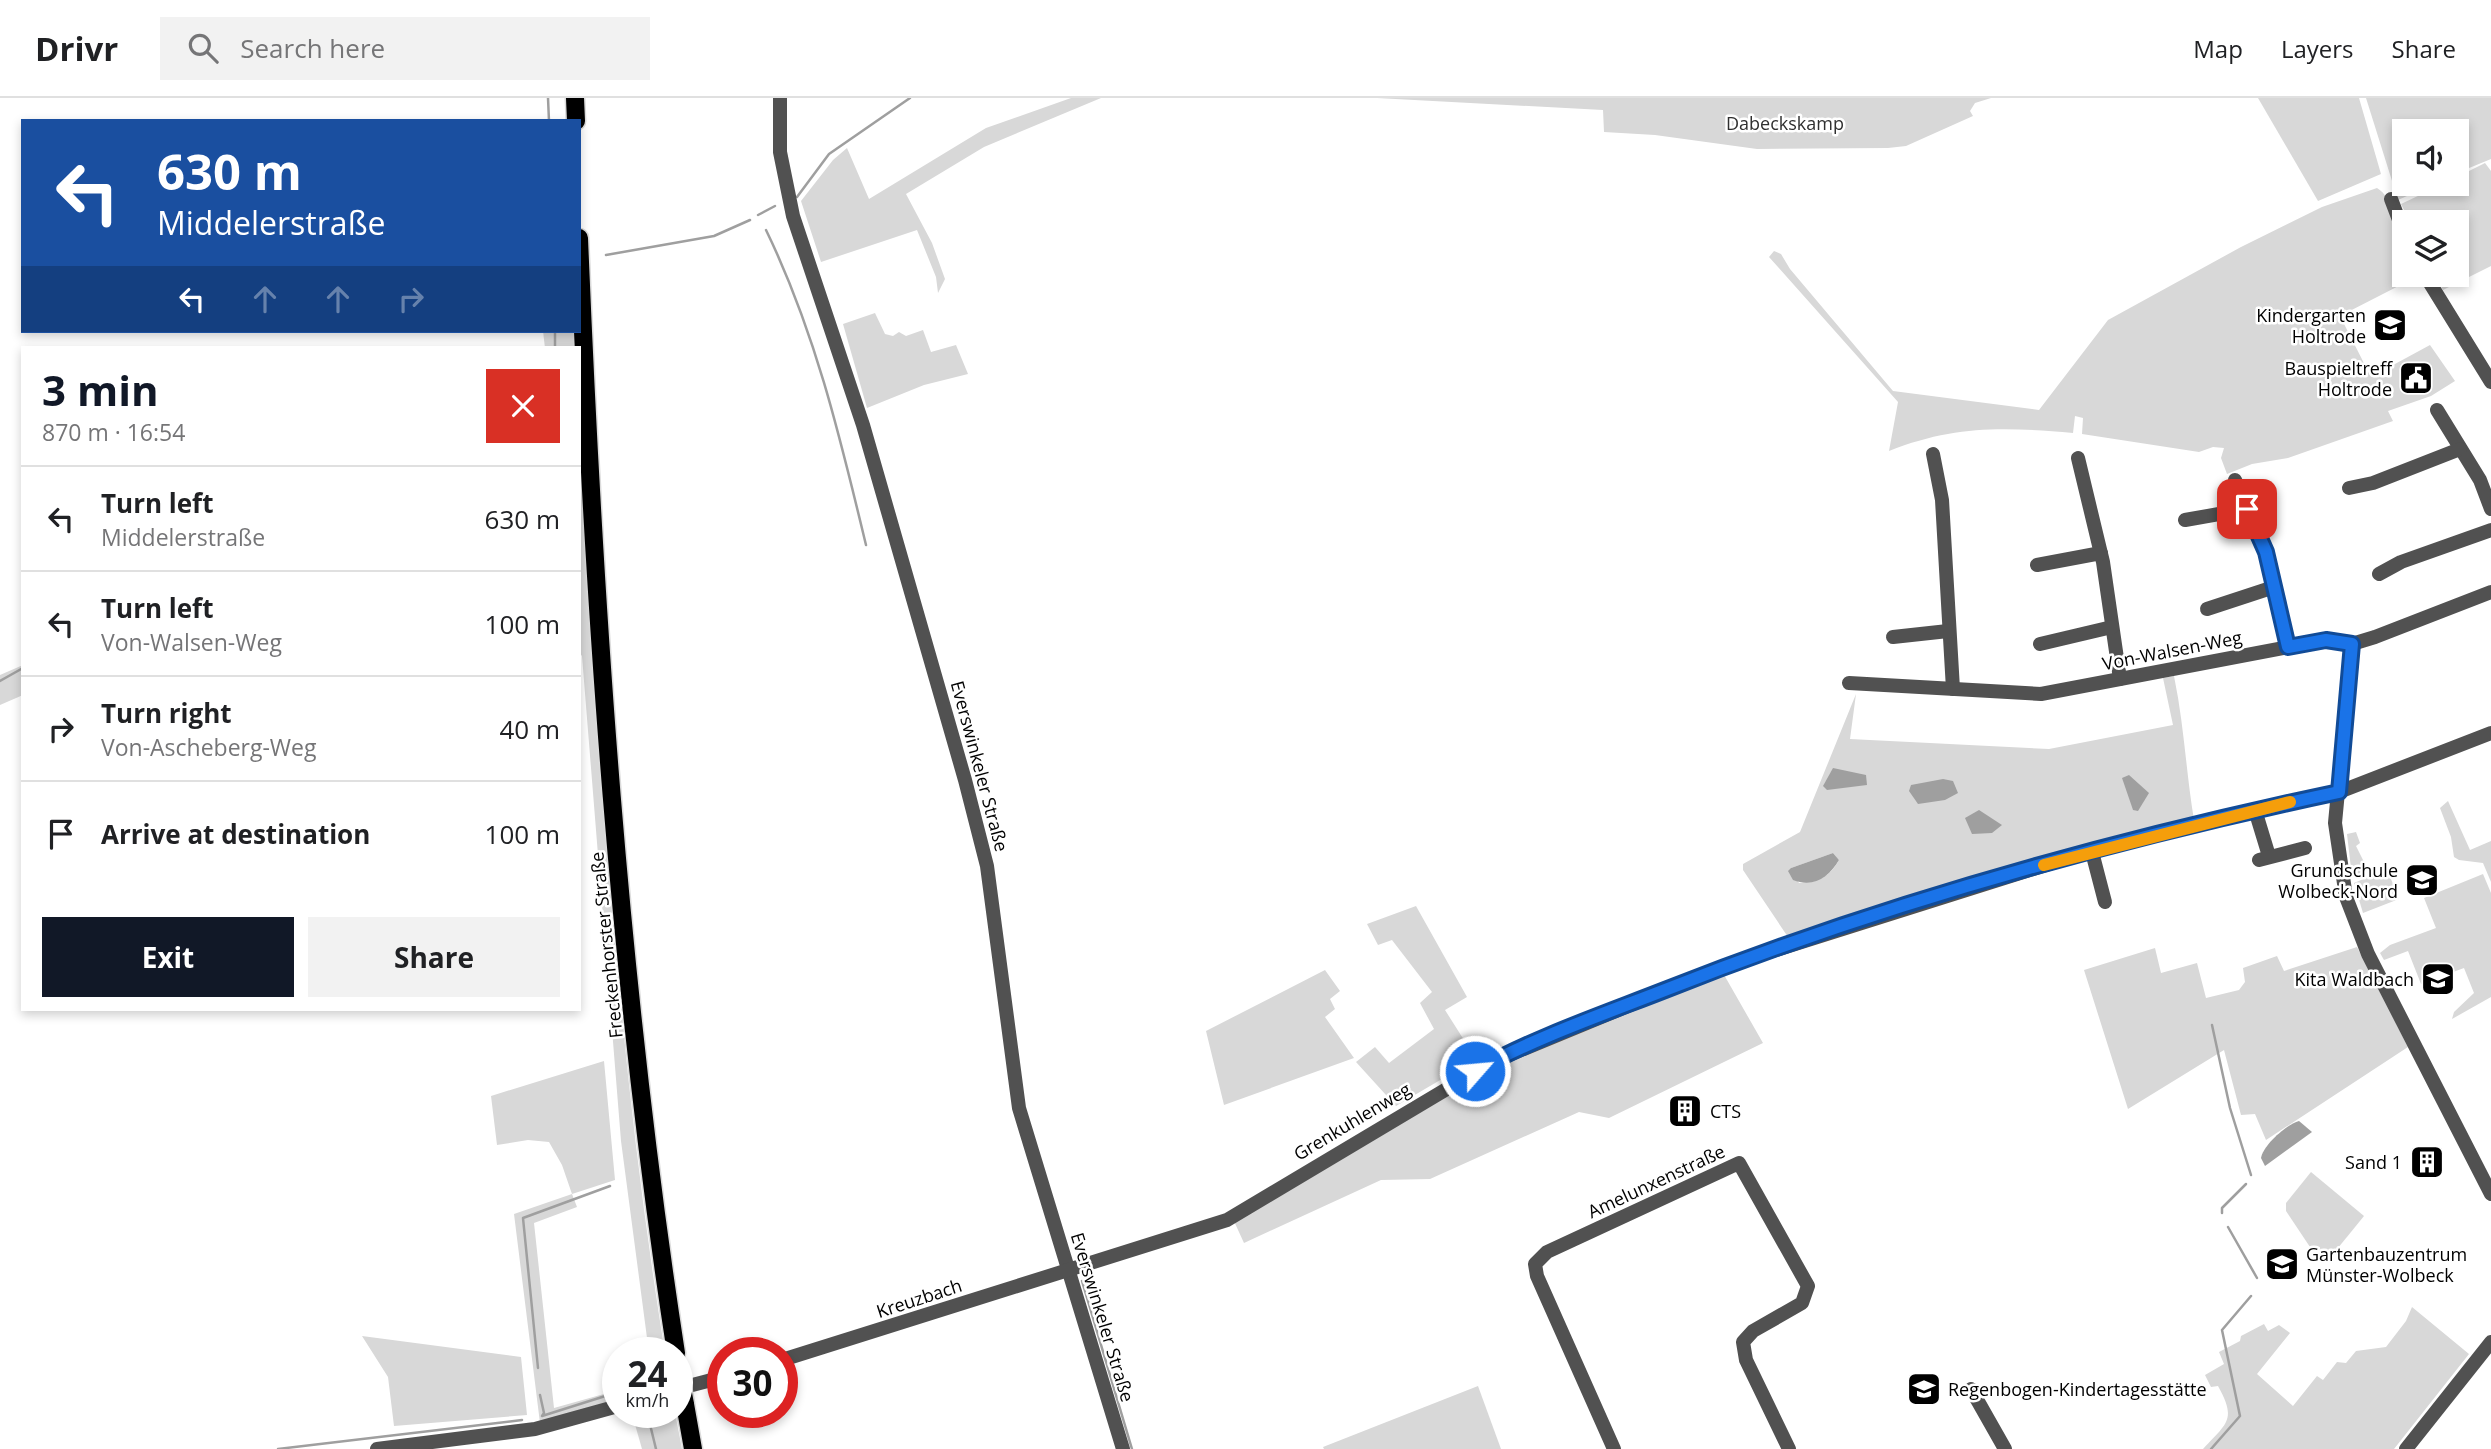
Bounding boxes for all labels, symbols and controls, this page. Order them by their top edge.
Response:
search box [160,17,650,80]
text: Drivr [35,26,118,71]
icon: search [184,29,222,67]
text: Search here [240,30,385,66]
text: Map [2193,32,2243,65]
text: Layers [2281,32,2354,65]
text: Share [2392,32,2456,65]
park label: Dabeckskamp [1726,111,1844,135]
map controls [2392,119,2469,287]
button: sound [2392,119,2469,196]
text: 630 m [157,138,302,204]
icon: left [42,147,133,238]
text: Middelerstraße [157,201,386,244]
button: layers [2392,210,2469,287]
icon: left [173,280,211,318]
icon: ahead [246,280,284,318]
icon: ahead [319,280,357,318]
icon: right [392,280,430,318]
place label: Kindergarten Holtrode [2256,303,2366,348]
school or university icon: Kindergarten Holtrode [2371,306,2409,344]
place label: Bauspieltreff Holtrode [2285,356,2393,401]
public building icon: Bauspieltreff Holtrode [2397,359,2435,397]
text: 3 min [42,361,159,418]
button: close [486,369,560,443]
text: 870 m · 16:54 [42,416,185,448]
pin [2217,479,2277,539]
text: Turn left [101,485,213,521]
icon: arrive [2228,490,2266,528]
icon: left [42,500,80,538]
text: 630 m [485,501,560,537]
text: Middelerstraße [101,521,265,553]
text: Turn left [101,590,213,626]
icon: left [42,605,80,643]
text: 100 m [485,606,560,642]
street label: Von-Walsen-Weg [2100,625,2244,675]
text: Von-Walsen-Weg [101,626,282,658]
street label: Everswinkeler Straße [946,678,1014,854]
text: Turn right [101,695,232,731]
icon: right [42,710,80,748]
text: 40 m [499,711,560,747]
text: Von-Ascheberg-Weg [101,731,317,763]
icon: arrive [42,815,80,853]
text: Arrive at destination [101,816,370,852]
text: 100 m [485,816,560,852]
street label: Freckenhorster Straße [584,851,628,1039]
place label: Grundschule Wolbeck-Nord [2278,858,2398,903]
school or university icon: Grundschule Wolbeck-Nord [2403,861,2441,899]
button: Exit [42,917,294,997]
button: Share [308,917,560,997]
school or university icon: Kita Waldbach [2419,960,2457,998]
place label: Kita Waldbach [2294,967,2414,991]
position arrow [1438,1034,1512,1108]
street label: Grenkuhlenweg [1289,1076,1415,1165]
building icon: CTS [1666,1092,1704,1130]
place label: CTS [1710,1099,1741,1123]
street label: Amelunxenstraße [1583,1139,1729,1223]
building icon: Sand 1 [2408,1143,2446,1181]
place label: Sand 1 [2345,1150,2402,1174]
street label: Everswinkeler Straße [1066,1229,1140,1405]
place label: Gartenbauzentrum Münster-Wolbeck [2306,1242,2467,1287]
school or university icon: Gartenbauzentrum Münster-Wolbeck [2263,1245,2301,1283]
street label: Kreuzbach [873,1273,965,1323]
speed limit sign: 30 [707,1337,798,1428]
text: 24 [627,1350,668,1397]
school or university icon: Regenbogen-Kindertagesstätte [1905,1370,1943,1408]
place label: Regenbogen-Kindertagesstätte [1948,1377,2207,1401]
text: km/h [626,1388,669,1412]

